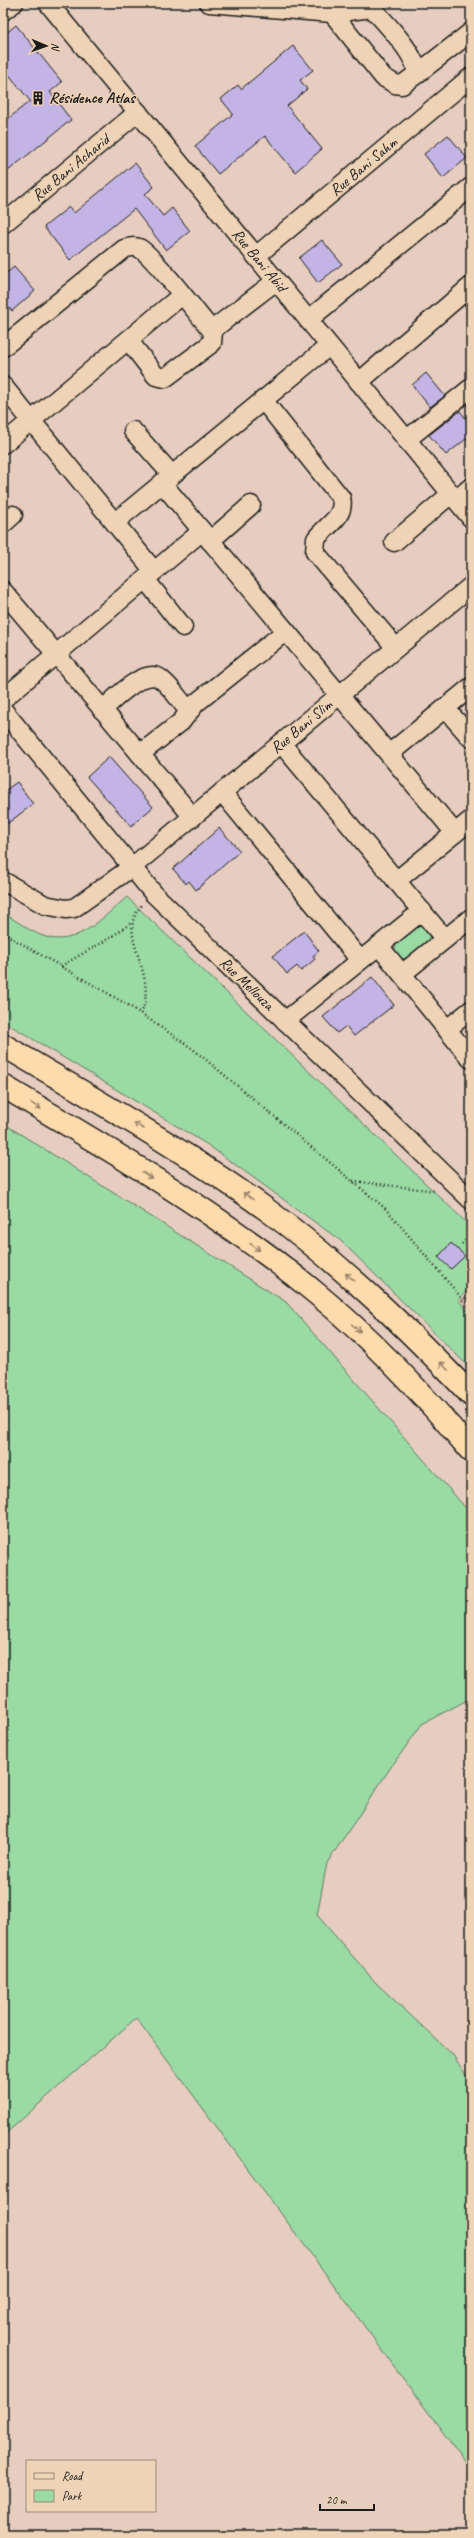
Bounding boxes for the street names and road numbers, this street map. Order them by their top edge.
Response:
street label: Rue Bani Acharid [28,128,116,206]
street label: Rue Bani Sahm [326,132,402,200]
street label: Rue Bani Abid [227,225,293,298]
street label: Rue Bani Slim [266,694,337,758]
street label: Rue Mellouza [215,953,279,1016]

